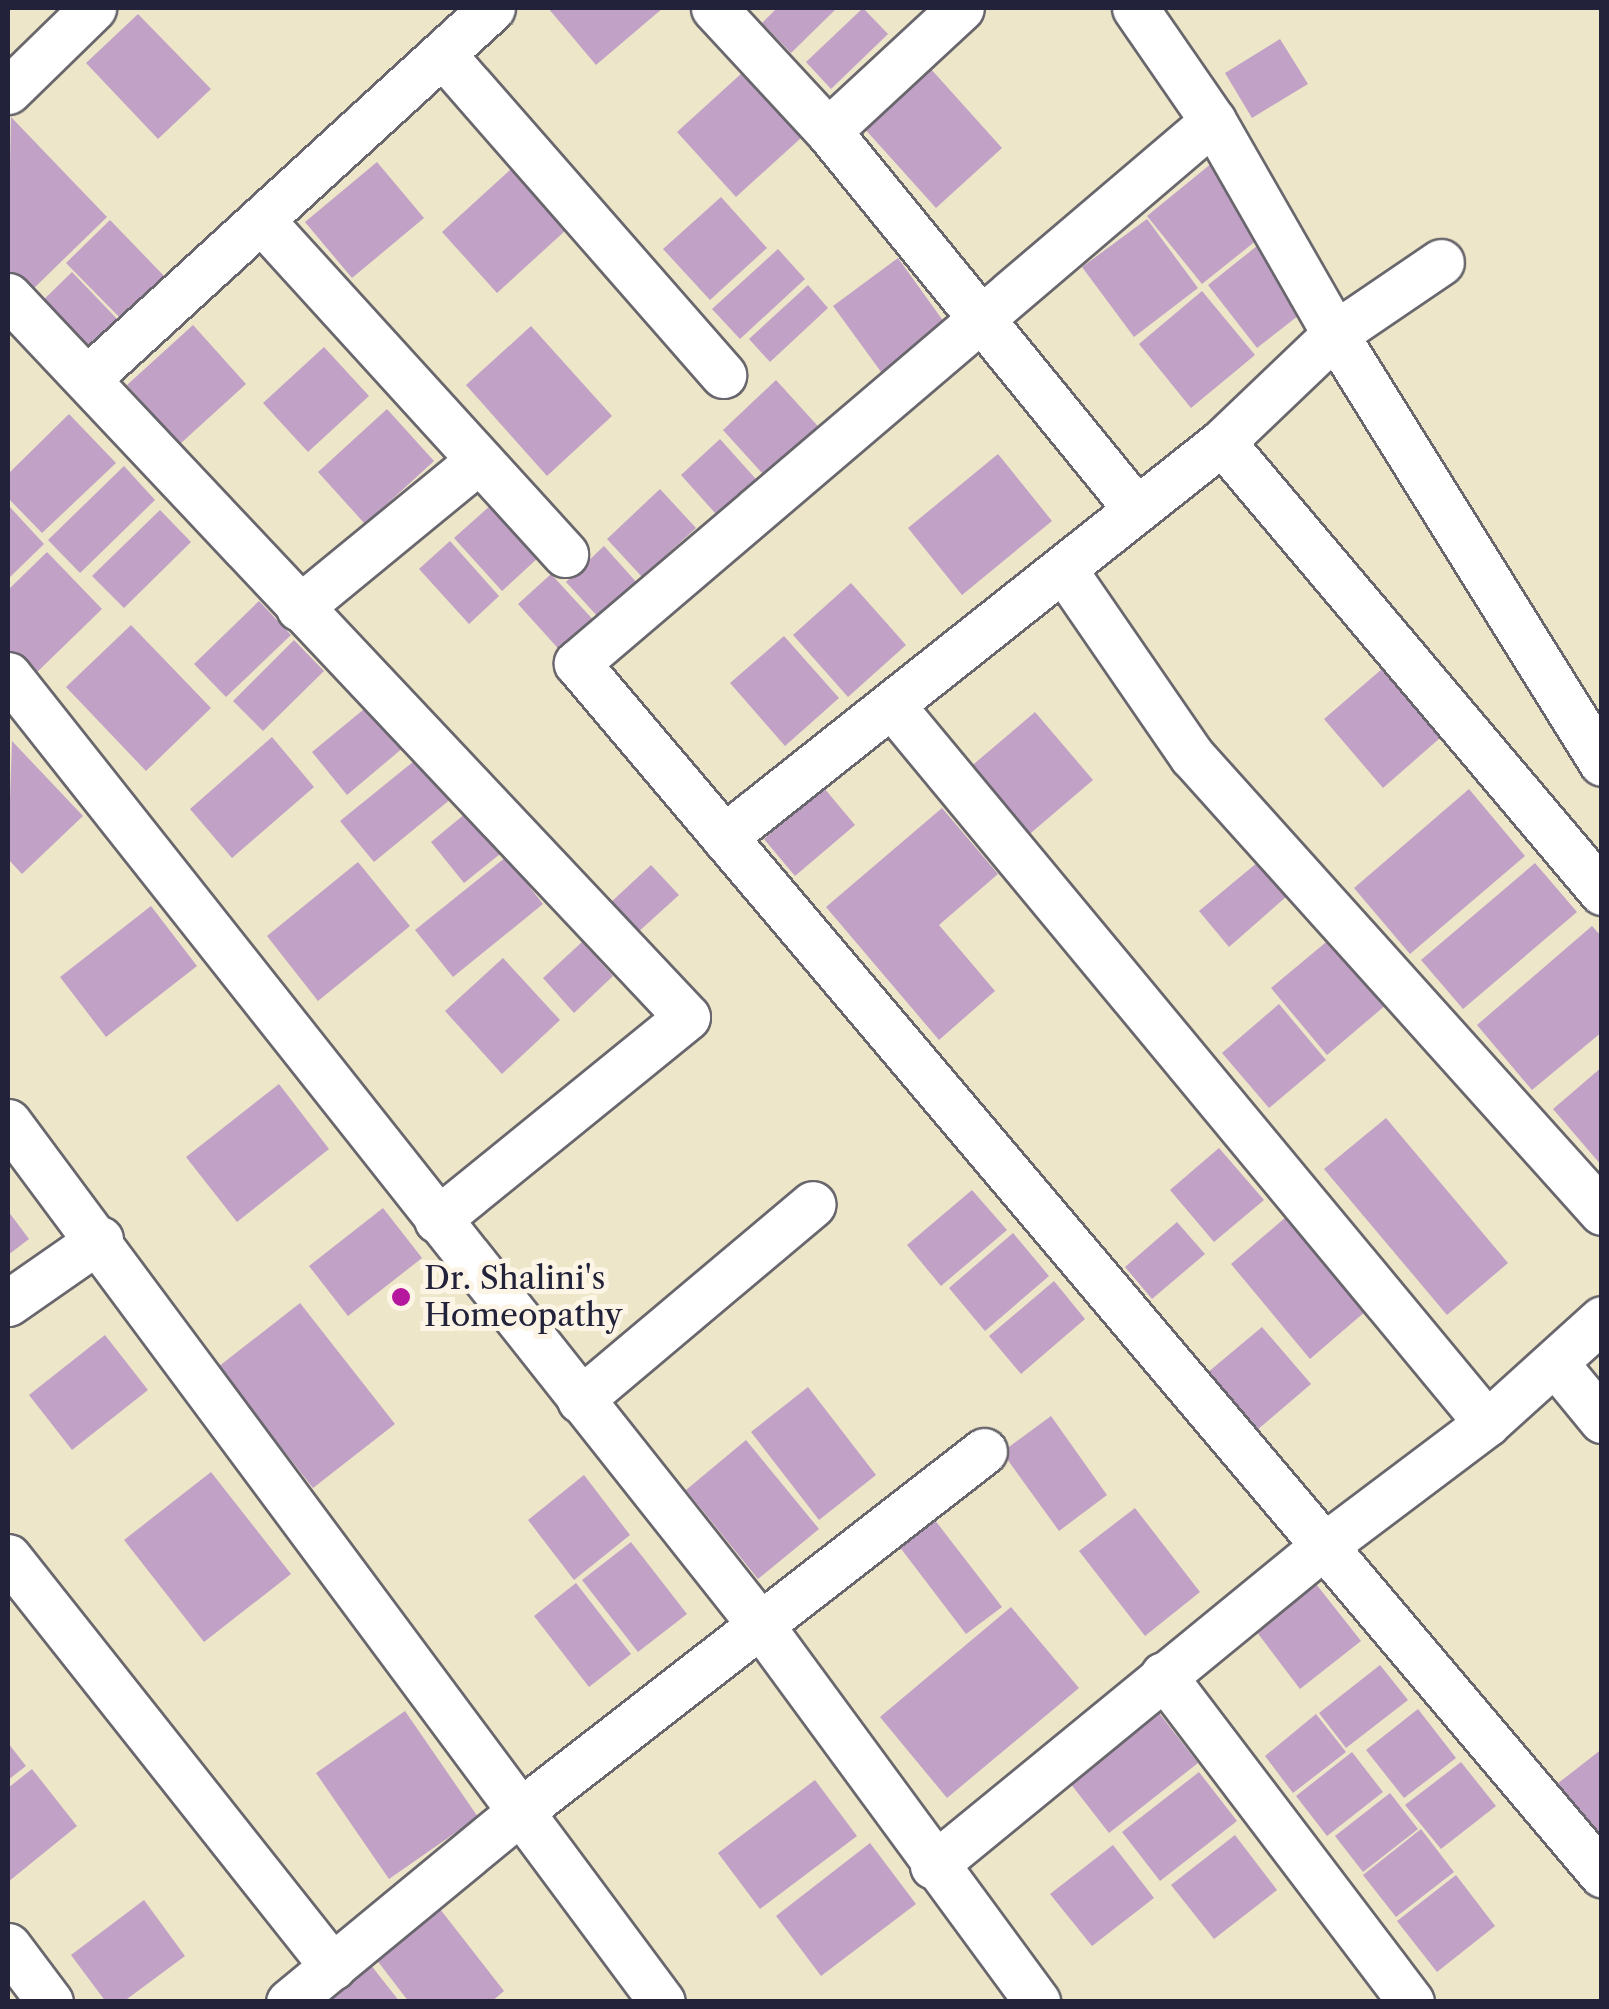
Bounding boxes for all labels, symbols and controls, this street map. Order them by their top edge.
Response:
place label: Dr. Shalini's Homeopathy [424,1260,623,1335]
marker: Dr. Shalini's Homeopathy [388,1284,414,1310]

